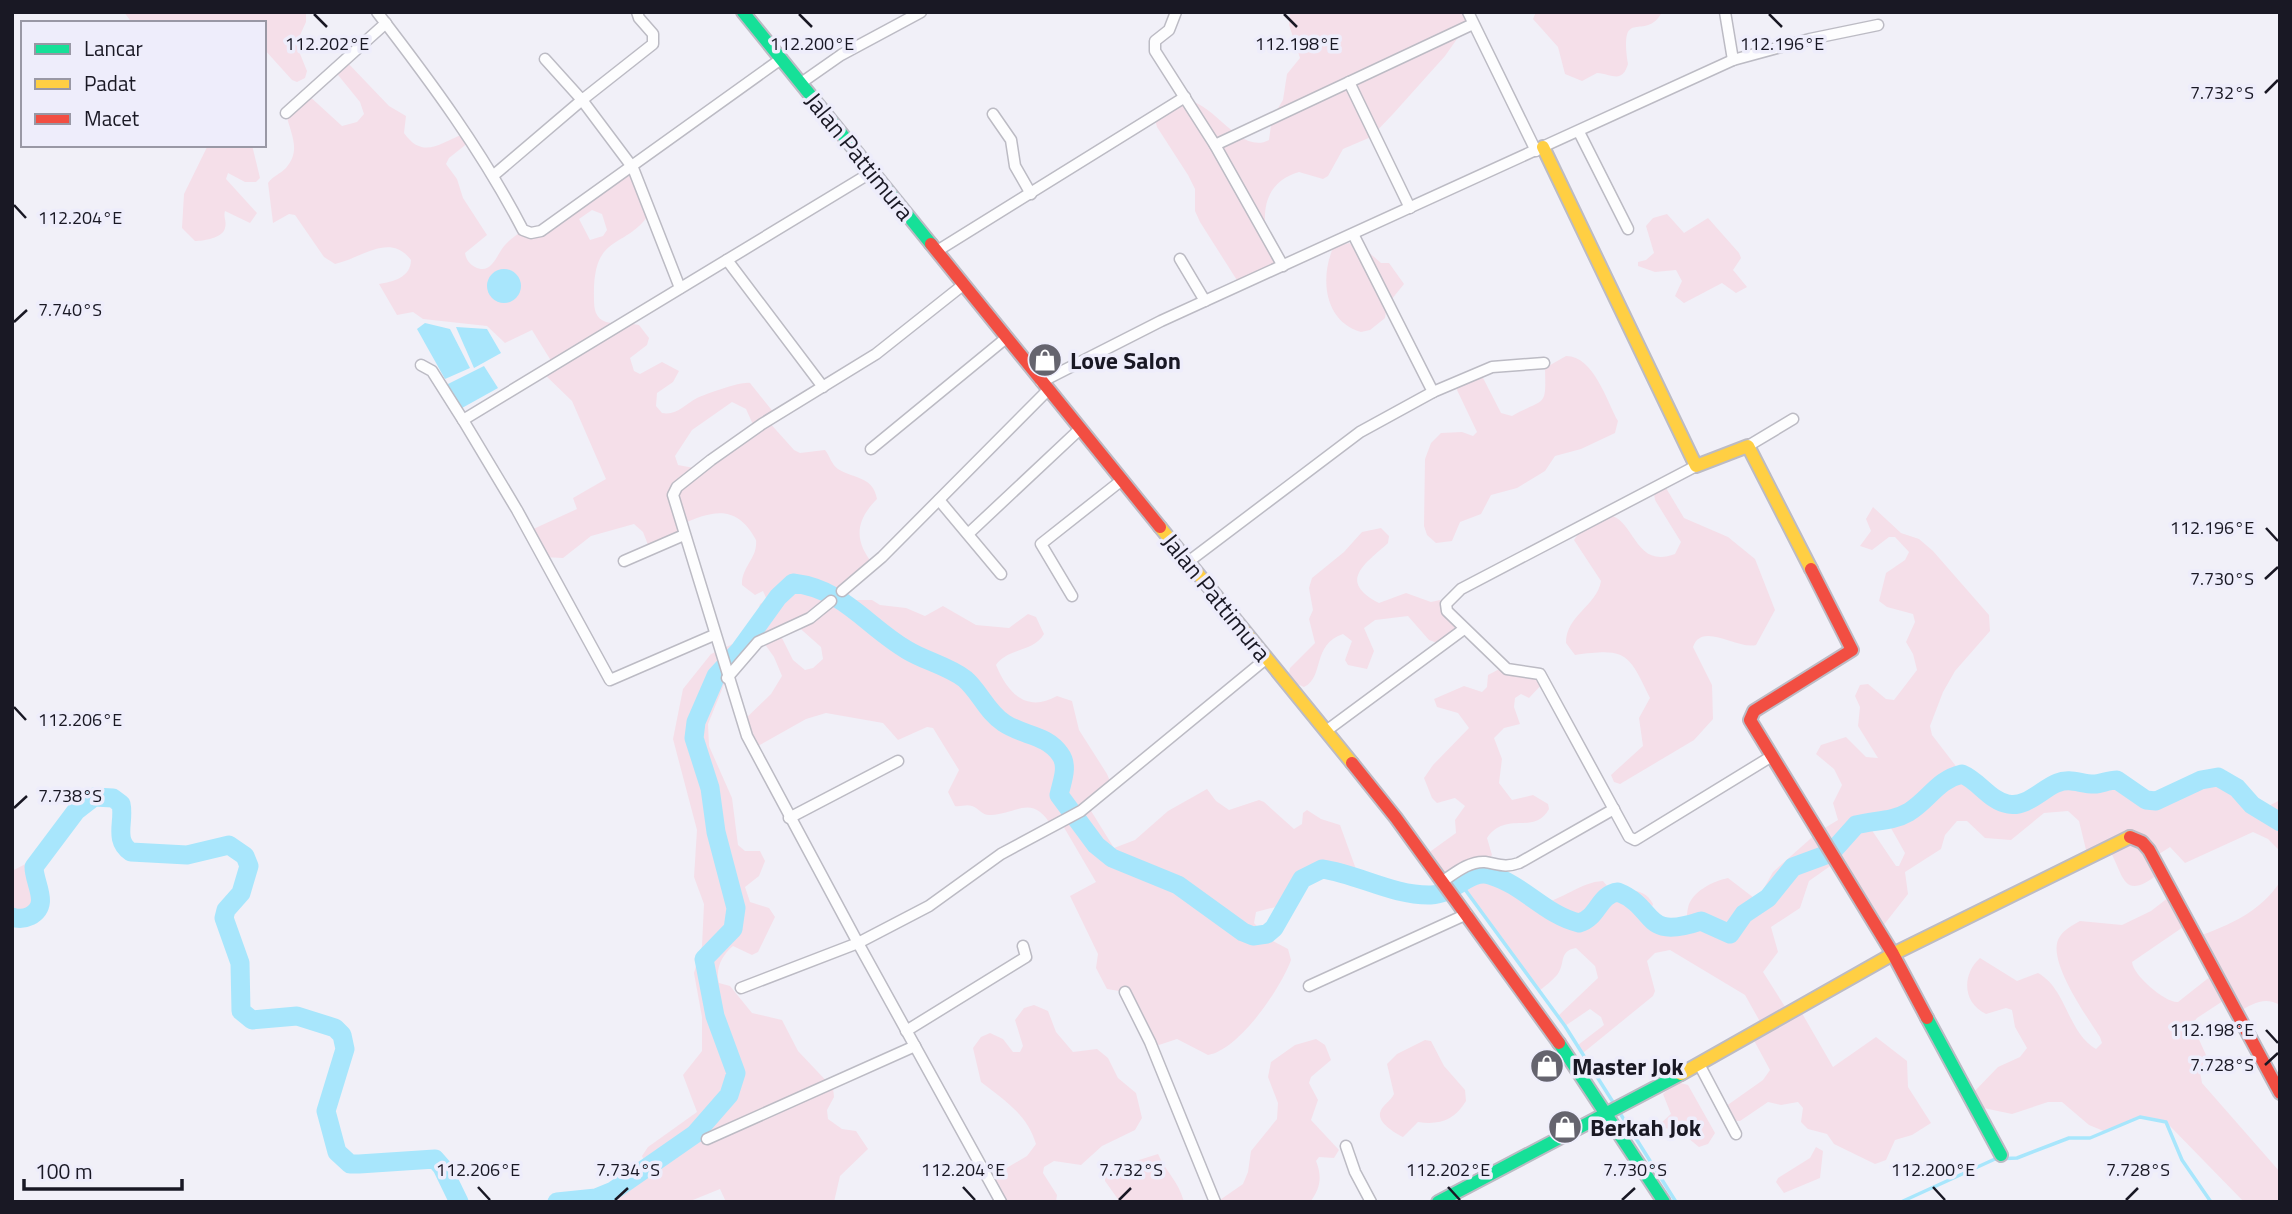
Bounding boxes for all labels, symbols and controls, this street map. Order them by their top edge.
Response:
legend [21,21,266,147]
text: 112.202°E [285,30,369,57]
text: 112.200°E [770,30,854,57]
text: 112.198°E [1255,30,1339,57]
text: 112.196°E [1740,30,1824,57]
text: Lancar [84,32,143,64]
text: Padat [84,67,136,99]
text: 7.732°S [2190,79,2254,106]
street label: Jalan Pattimura [797,84,923,228]
text: Macet [84,102,140,134]
text: 112.204°E [38,204,122,231]
text: 7.740°S [38,296,102,323]
shop icon: Love Salon [1026,341,1064,379]
place label: Love Salon [1070,342,1181,378]
text: 112.196°E [2170,514,2254,541]
street label: Jalan Pattimura [1154,525,1280,669]
text: 7.730°S [2190,565,2254,592]
text: 112.206°E [38,706,122,733]
text: 7.738°S [38,782,102,809]
text: 112.198°E [2170,1016,2254,1043]
shop icon: Master Jok [1528,1047,1566,1085]
place label: Master Jok [1572,1048,1684,1084]
text: 7.728°S [2190,1051,2254,1078]
shop icon: Berkah Jok [1546,1108,1584,1146]
place label: Berkah Jok [1590,1109,1702,1145]
scale bar [24,1148,182,1192]
text: 100 m [35,1155,92,1187]
text: 112.206°E [436,1156,520,1183]
text: 7.734°S [596,1156,660,1183]
text: 112.204°E [921,1156,1005,1183]
text: 7.732°S [1099,1156,1163,1183]
text: 112.202°E [1406,1156,1490,1183]
text: 7.730°S [1603,1156,1667,1183]
text: 112.200°E [1891,1156,1975,1183]
text: 7.728°S [2106,1156,2170,1183]

